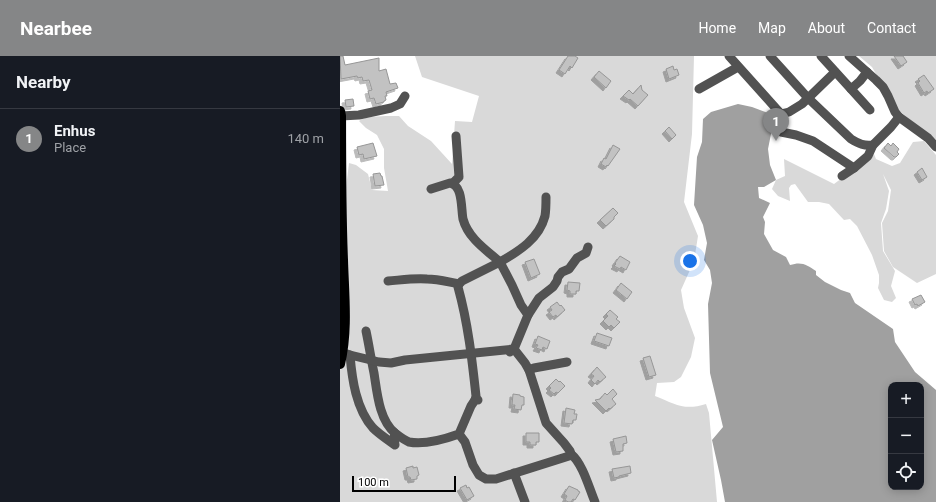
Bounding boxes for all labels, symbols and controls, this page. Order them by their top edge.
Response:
text: Nearbee [20,17,92,40]
text: Home [698,20,736,36]
text: Map [758,20,786,36]
text: About [808,20,845,36]
text: Contact [867,20,916,36]
text: Nearby [16,72,71,92]
pin: 1 [763,108,789,141]
text: Enhus [54,122,95,140]
text: 1 [25,131,33,146]
text: 140 m [287,131,324,146]
text: Place [54,140,86,155]
your location [680,251,700,271]
map controls [888,382,924,490]
button: + [888,382,924,418]
button: − [888,418,924,454]
button: locate [888,454,924,490]
scale bar [352,474,456,493]
text: 100 m [358,476,389,489]

